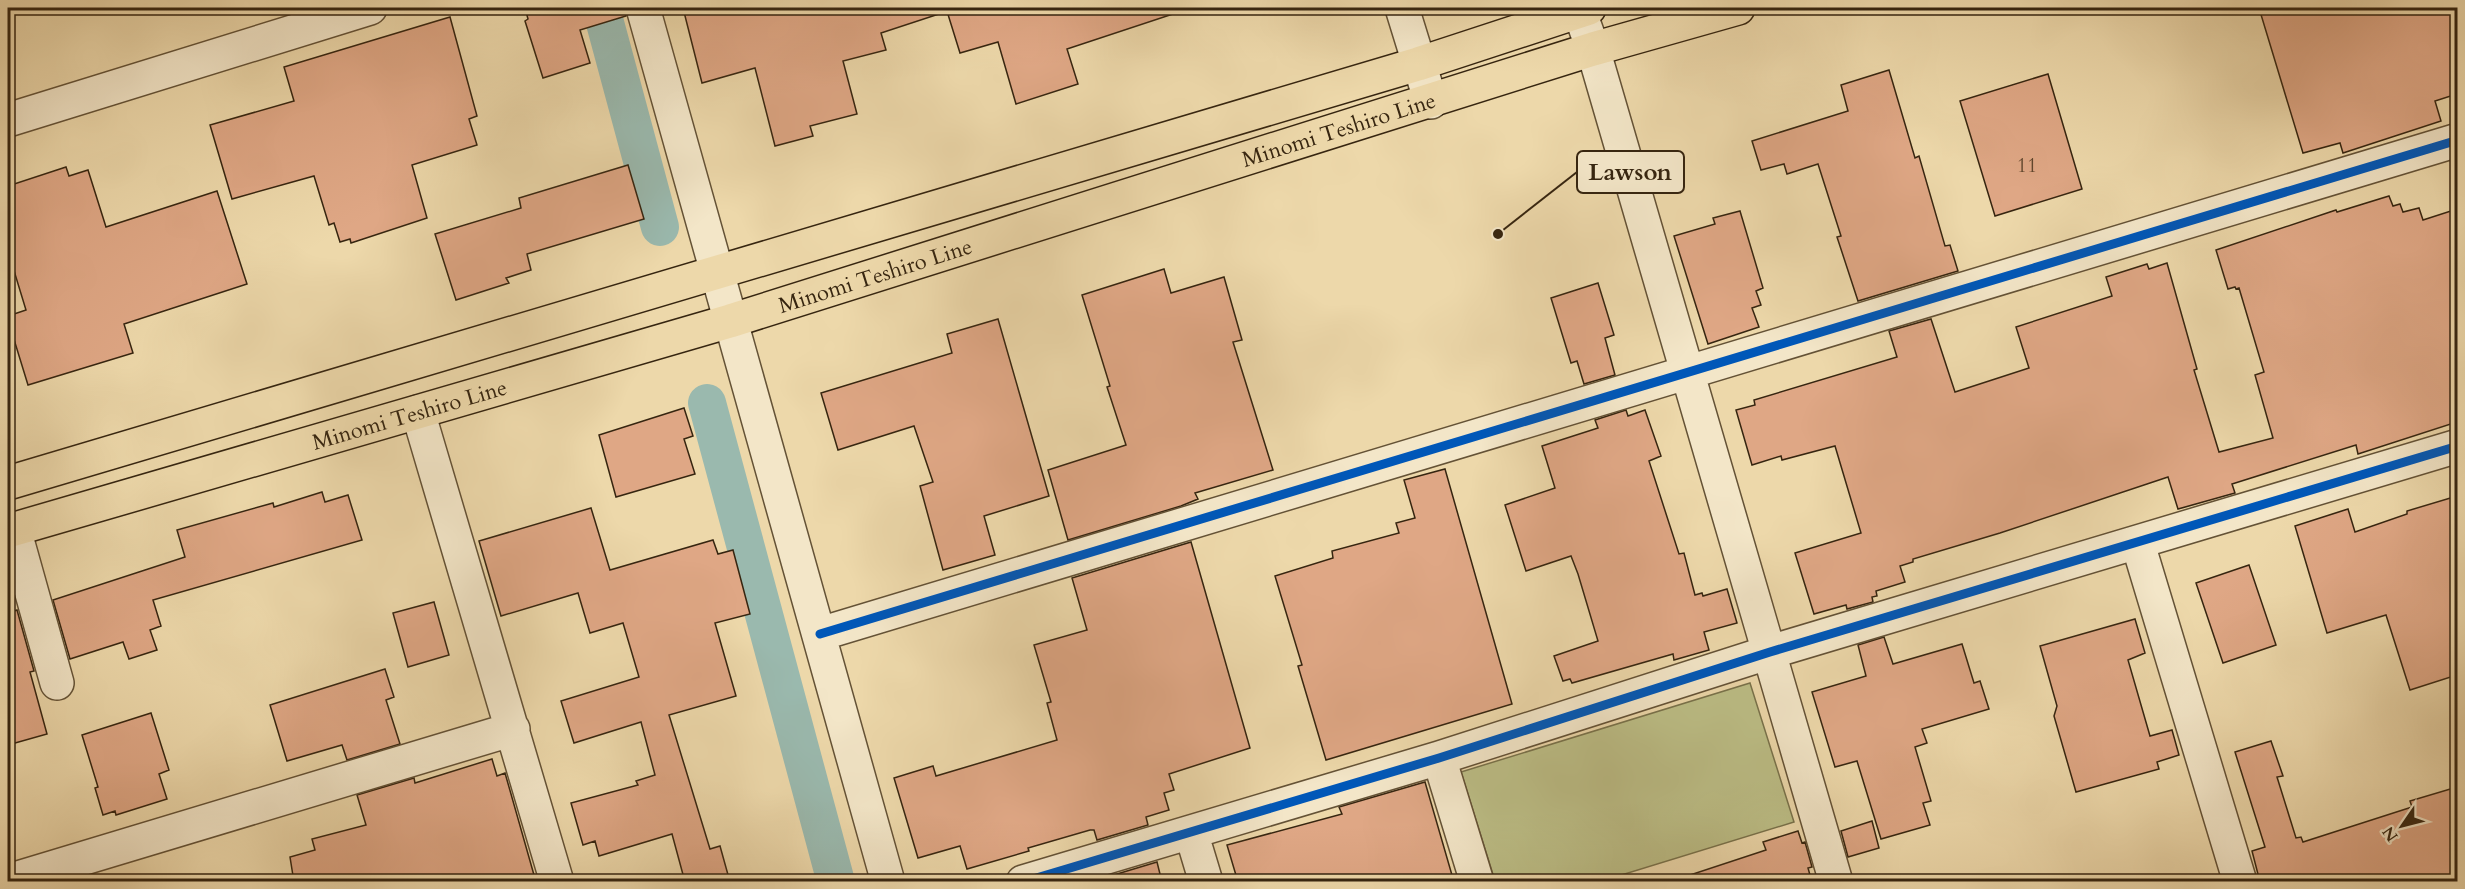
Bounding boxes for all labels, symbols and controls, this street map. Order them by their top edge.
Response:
street label: Minomi Teshiro Line [1238,86,1440,175]
callout: Lawson [1577,151,1684,193]
house number: 11 [2017,152,2037,179]
text: Lawson [1588,156,1672,189]
street label: Minomi Teshiro Line [775,232,976,321]
street label: Minomi Teshiro Line [309,373,511,458]
north arrow [2372,796,2432,856]
text: N [2377,822,2404,846]

